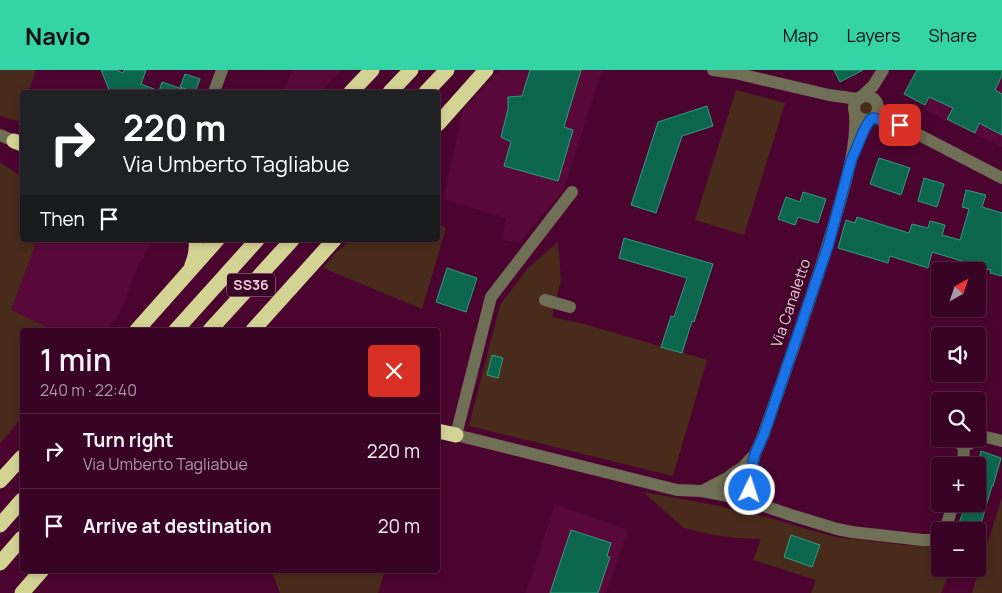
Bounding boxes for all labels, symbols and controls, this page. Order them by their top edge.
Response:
text: Navio [25,19,90,52]
text: Map [783,23,818,47]
text: Layers [846,23,900,47]
text: Share [928,23,977,47]
text: 220 m [123,104,226,152]
pin [879,104,921,146]
icon: right [40,110,105,175]
icon: arrive [886,111,914,139]
text: Via Umberto Tagliabue [123,149,350,179]
icon: arrive [95,205,123,233]
text: Then [40,206,85,232]
street label: Via Canaletto [766,256,815,350]
north arrow [931,262,986,318]
map controls [931,262,986,577]
road number: SS36 [227,274,275,296]
button: sound [931,327,986,382]
text: 1 min [40,339,112,380]
button: close [368,345,420,397]
text: 240 m · 22:40 [40,379,137,401]
button: search [931,392,986,447]
text: Turn right [83,427,173,453]
icon: right [40,437,68,465]
text: 220 m [367,438,420,464]
text: Via Umberto Tagliabue [83,453,248,475]
button: + [931,457,986,512]
position arrow [723,463,775,515]
icon: arrive [40,512,68,540]
text: Arrive at destination [83,513,272,539]
text: 20 m [378,513,420,539]
button: − [931,522,986,577]

